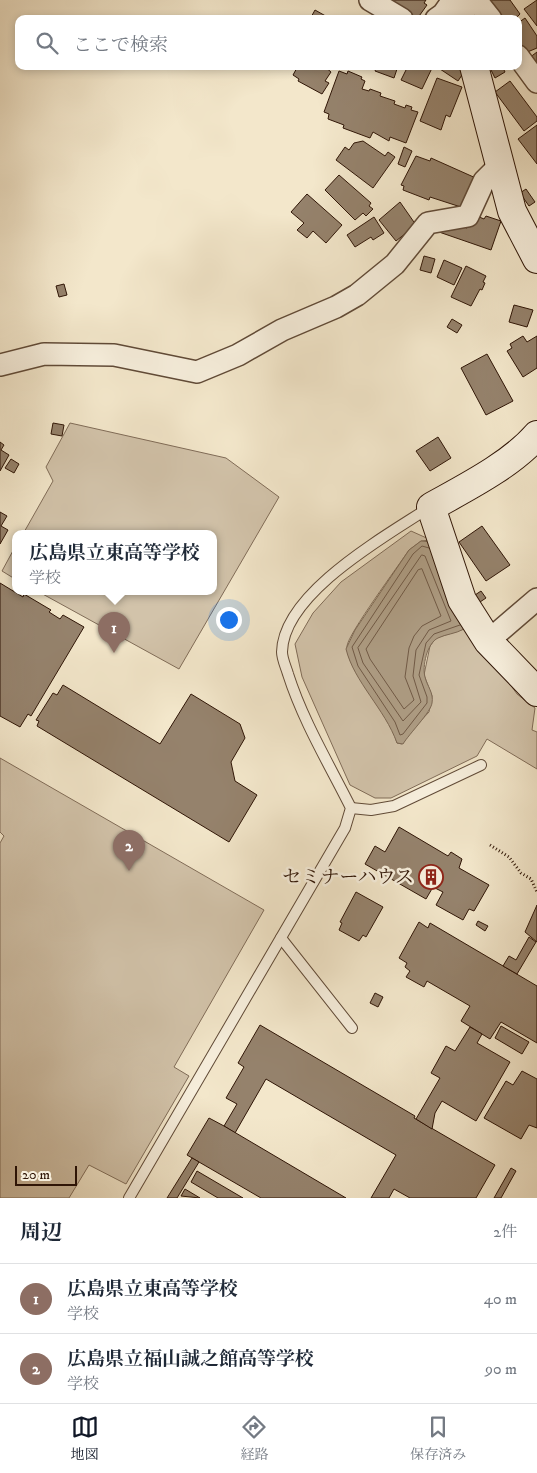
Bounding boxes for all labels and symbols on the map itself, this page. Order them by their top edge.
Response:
your location [216,607,242,633]
pin: 1 [98,612,130,653]
pin: 2 [113,830,145,871]
building icon: セミナーハウス [418,864,444,890]
place label: セミナーハウス [283,866,414,889]
scale bar [15,1163,78,1186]

